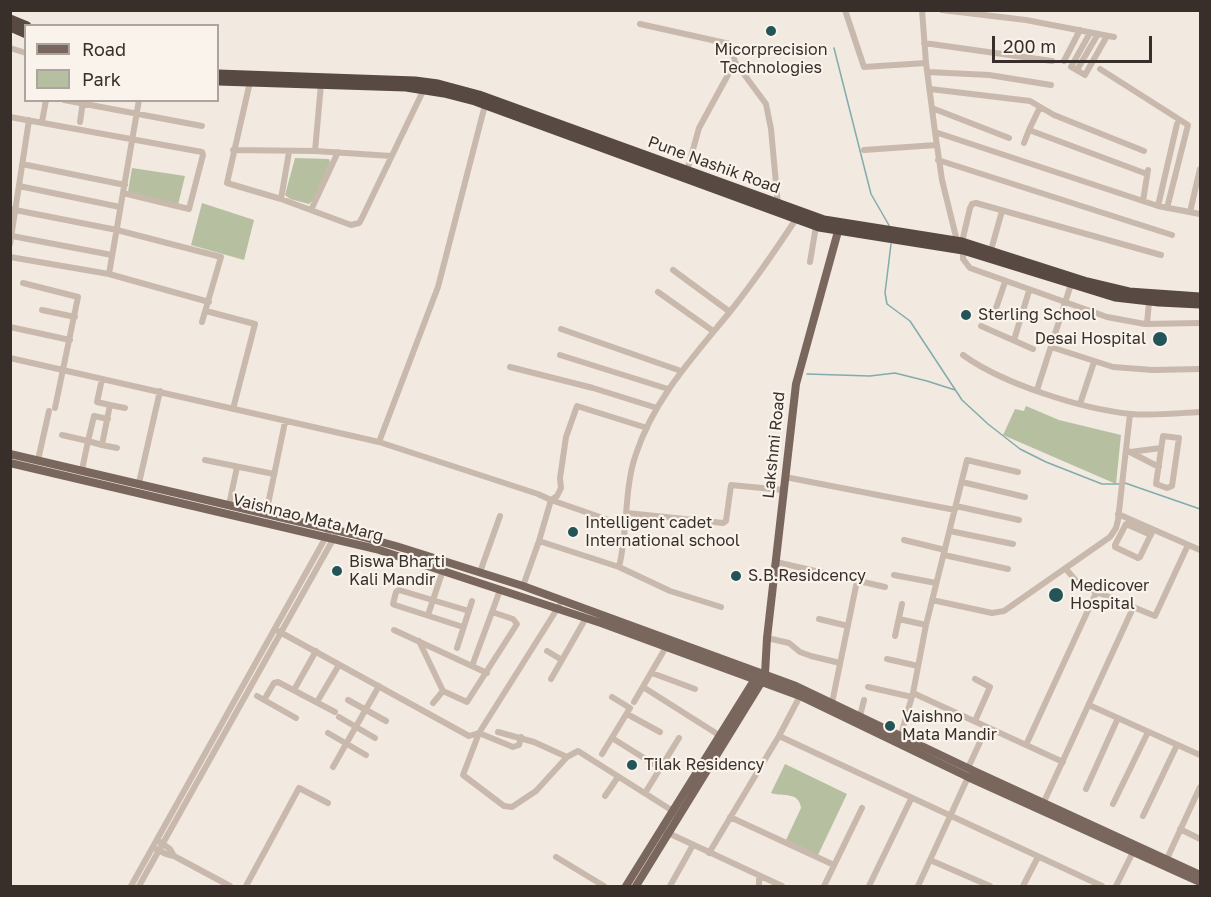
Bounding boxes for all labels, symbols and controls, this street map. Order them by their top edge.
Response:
legend [24,24,219,102]
marker: Micorprecision Technologies [764,24,778,38]
scale bar [995,24,1156,62]
text: 200 m [1003,35,1056,57]
text: Road [82,38,126,60]
place label: Micorprecision Technologies [714,40,828,78]
text: Park [82,68,121,90]
street label: Pune Nashik Road [645,132,783,198]
place label: Sterling School [978,305,1096,325]
marker: Sterling School [959,308,973,322]
place label: Desai Hospital [1035,329,1146,349]
marker: Desai Hospital [1151,330,1169,348]
street label: Lakshmi Road [759,391,789,499]
street label: Vaishnao Mata Marg [231,490,385,546]
place label: Intelligent cadet International school [585,513,740,551]
marker: Intelligent cadet International school [566,525,580,539]
place label: Biswa Bharti Kali Mandir [349,552,445,590]
marker: Biswa Bharti Kali Mandir [330,564,344,578]
place label: S.B.Residcency [748,566,866,586]
marker: S.B.Residcency [729,569,743,583]
place label: Medicover Hospital [1070,576,1149,614]
marker: Medicover Hospital [1047,586,1065,604]
place label: Vaishno Mata Mandir [902,707,997,745]
marker: Vaishno Mata Mandir [883,719,897,733]
place label: Tilak Residency [644,755,764,775]
marker: Tilak Residency [625,758,639,772]

